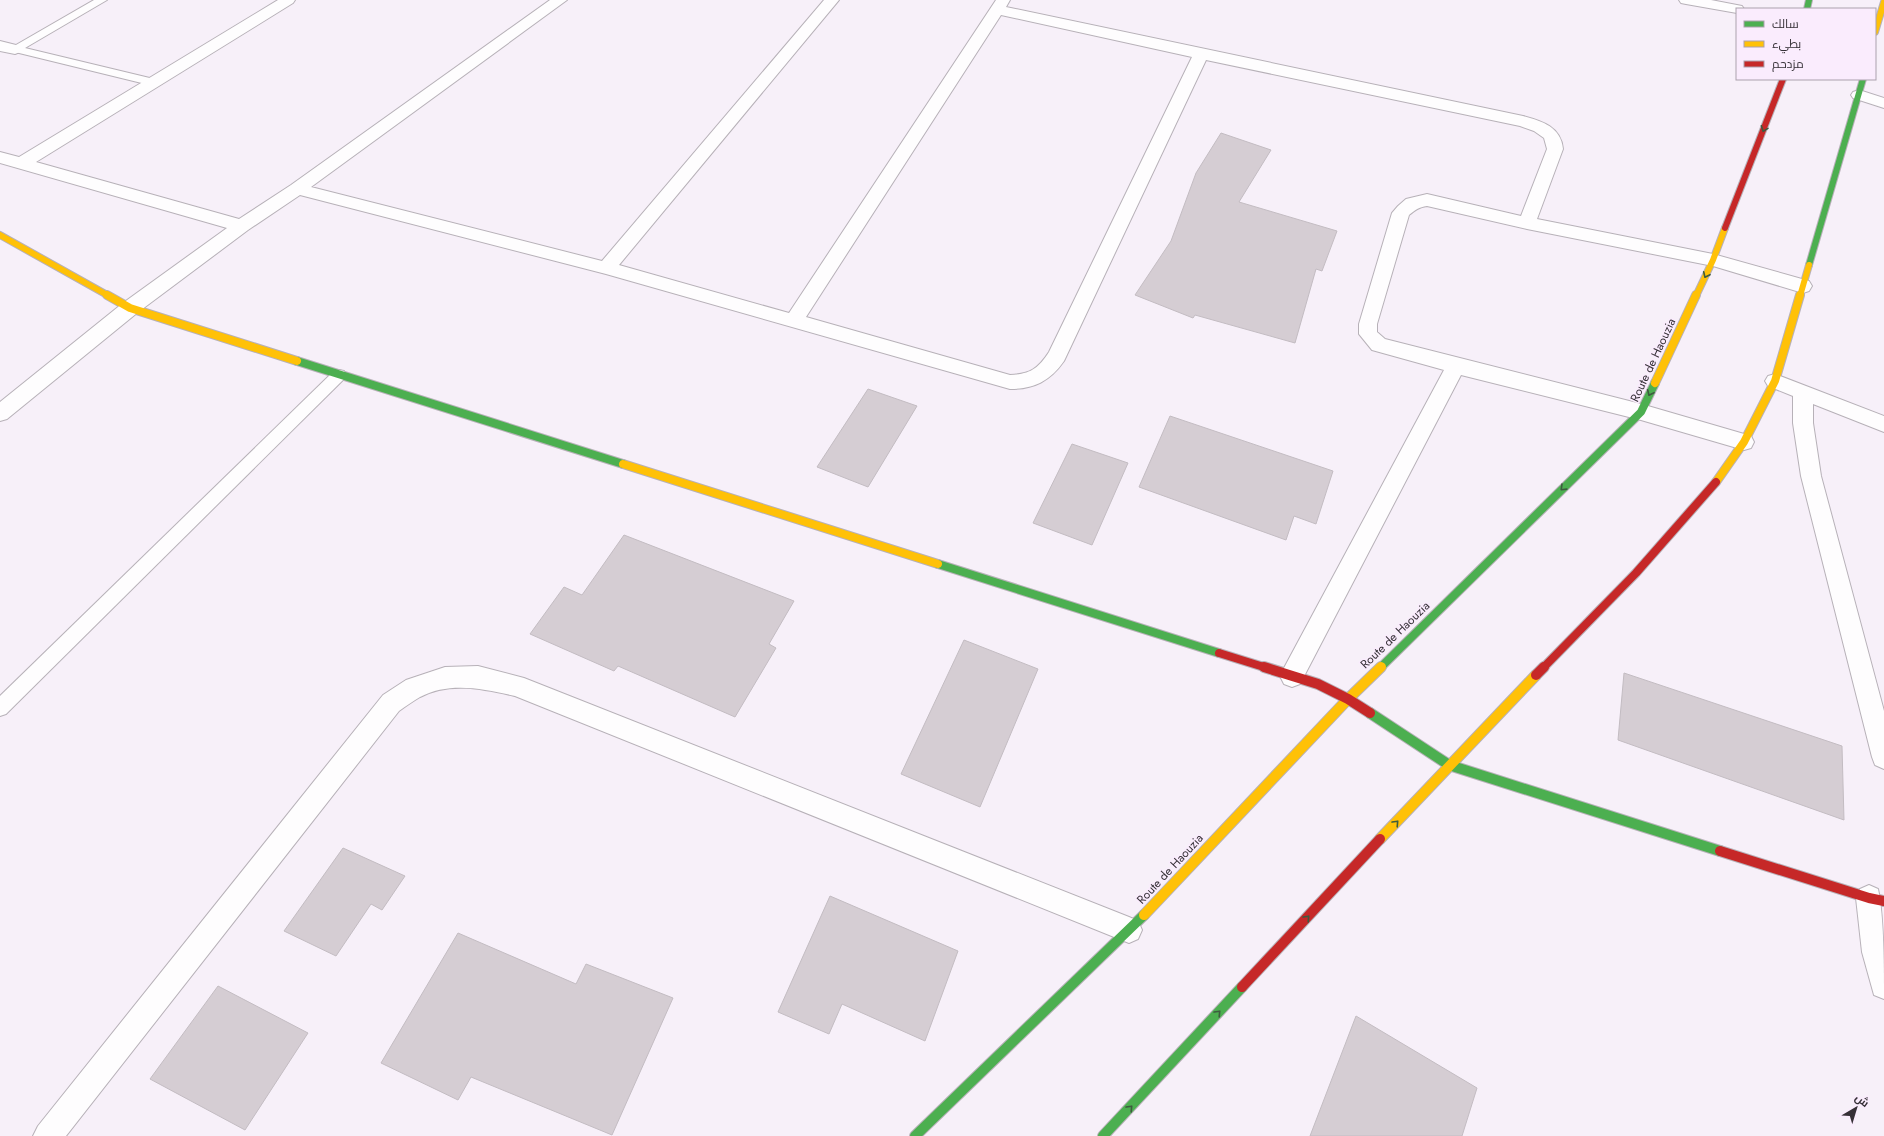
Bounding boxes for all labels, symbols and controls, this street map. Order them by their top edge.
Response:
legend [1736,8,1876,80]
text: سالك [1772,15,1799,33]
text: بطيء [1772,35,1801,54]
text: مزدحم [1772,55,1804,73]
one-way arrow [1760,125,1768,132]
one-way arrow [1703,271,1711,279]
street label: Route de Haouzia [1626,315,1680,405]
one-way arrow [1647,389,1655,396]
one-way arrow [1560,483,1568,491]
street label: Route de Haouzia [1356,597,1434,673]
one-way arrow [1391,820,1398,827]
street label: Route de Haouzia [1133,830,1208,908]
one-way arrow [1302,915,1309,922]
one-way arrow [1214,1010,1221,1017]
north arrow [1836,1088,1876,1128]
text: ش [1852,1089,1873,1111]
one-way arrow [1125,1105,1132,1112]

